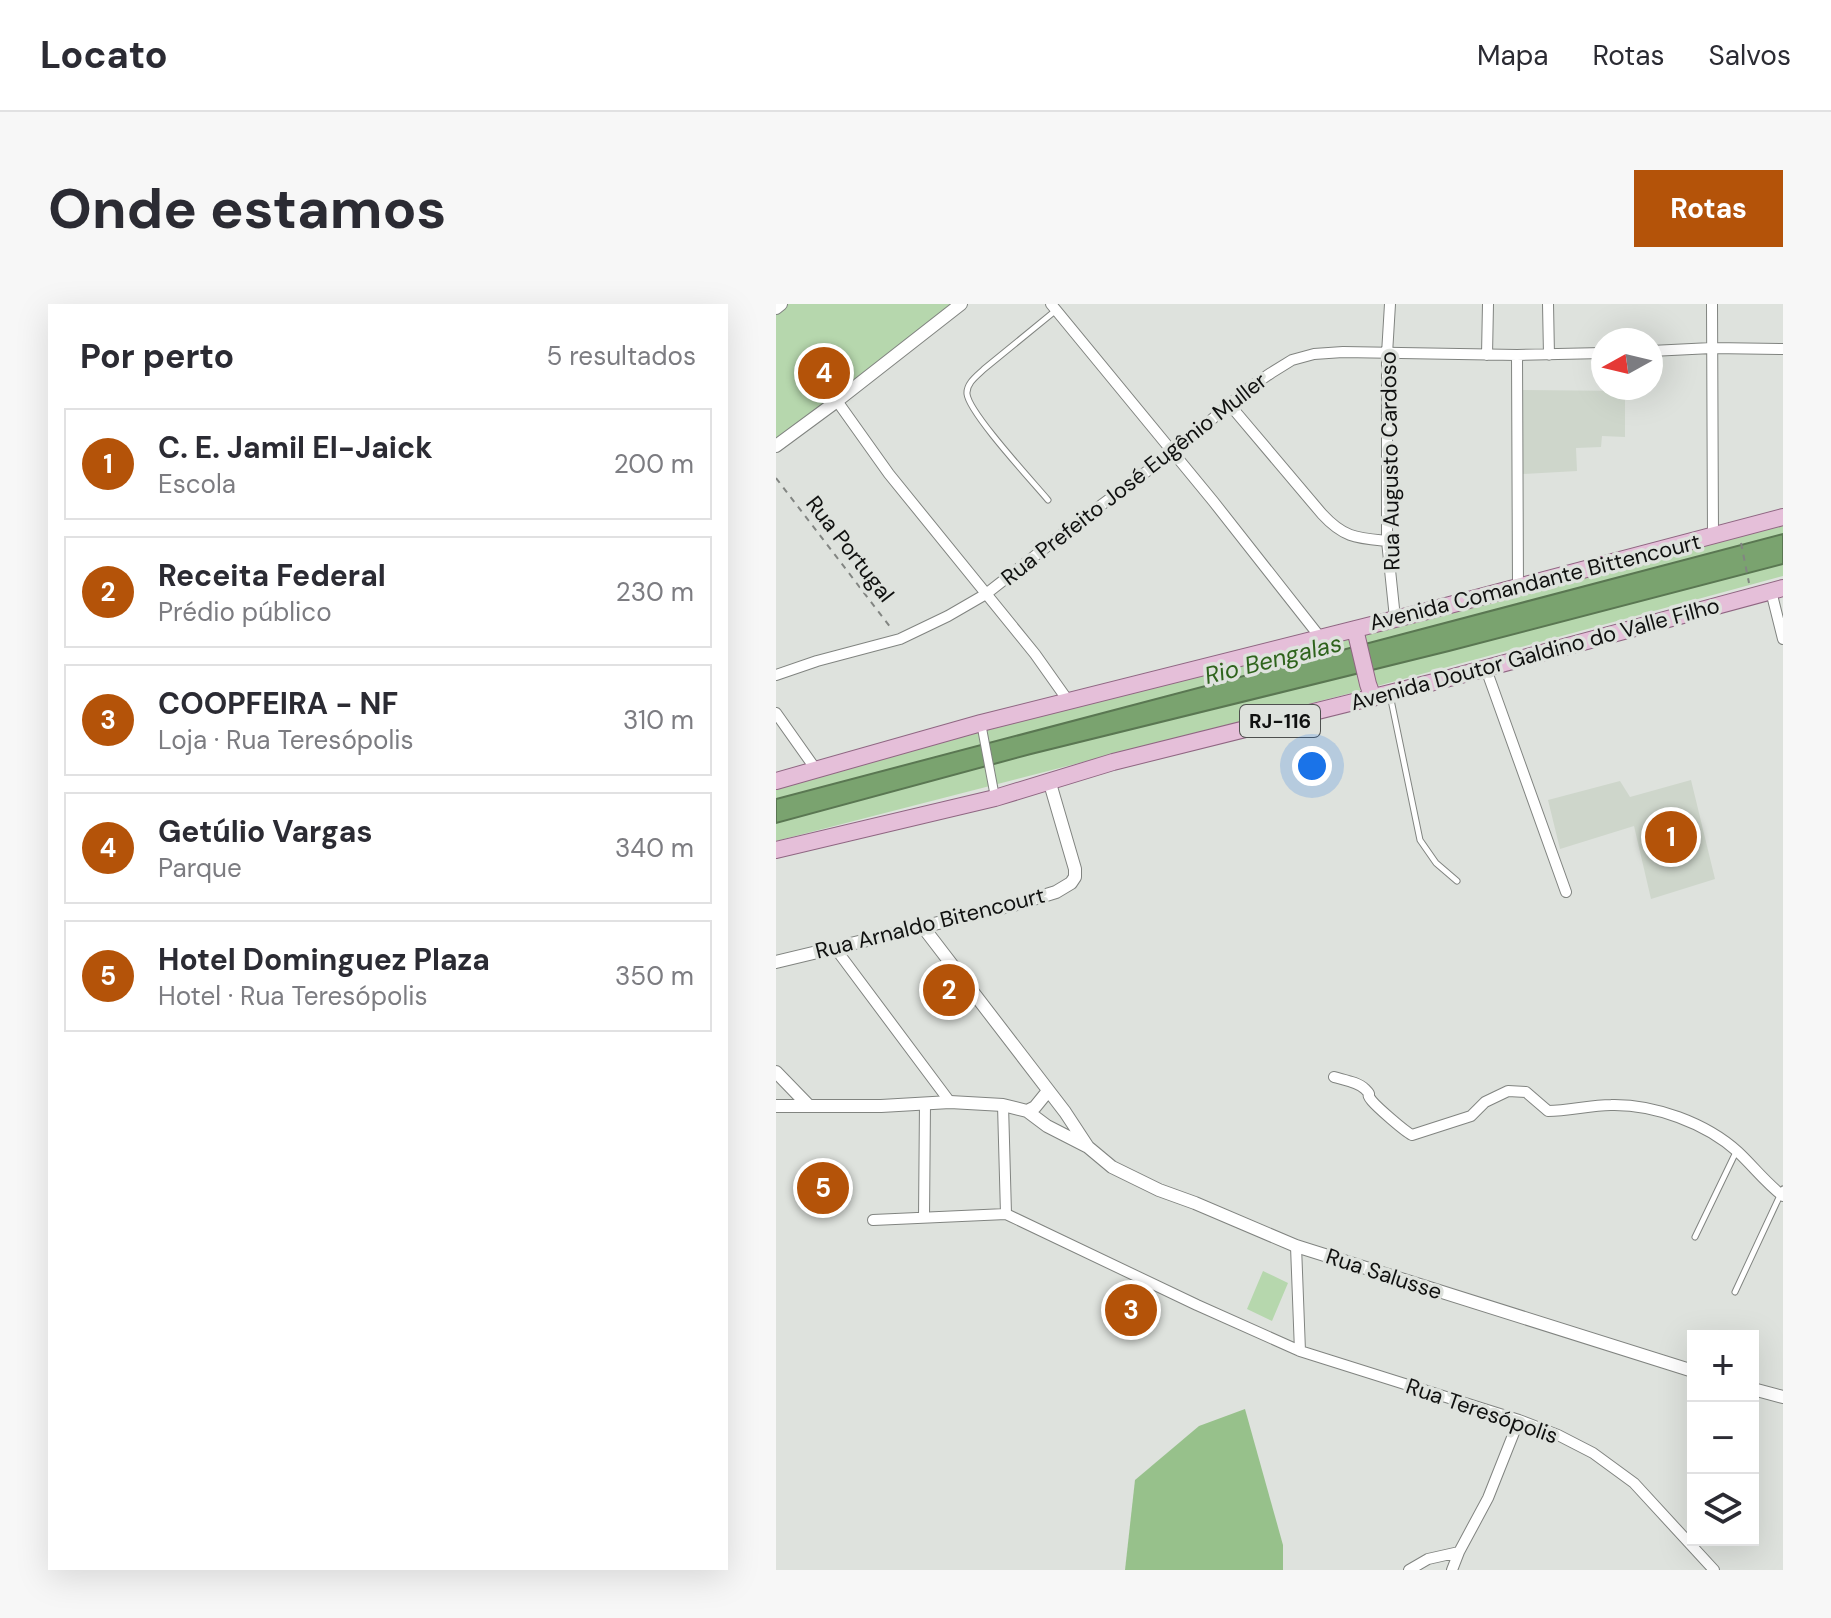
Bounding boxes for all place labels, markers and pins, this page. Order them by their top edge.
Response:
pin: 4 [798,343,850,403]
pin: 1 [1645,807,1697,867]
pin: 2 [923,960,975,1020]
pin: 5 [797,1158,849,1218]
pin: 3 [1105,1280,1157,1340]

